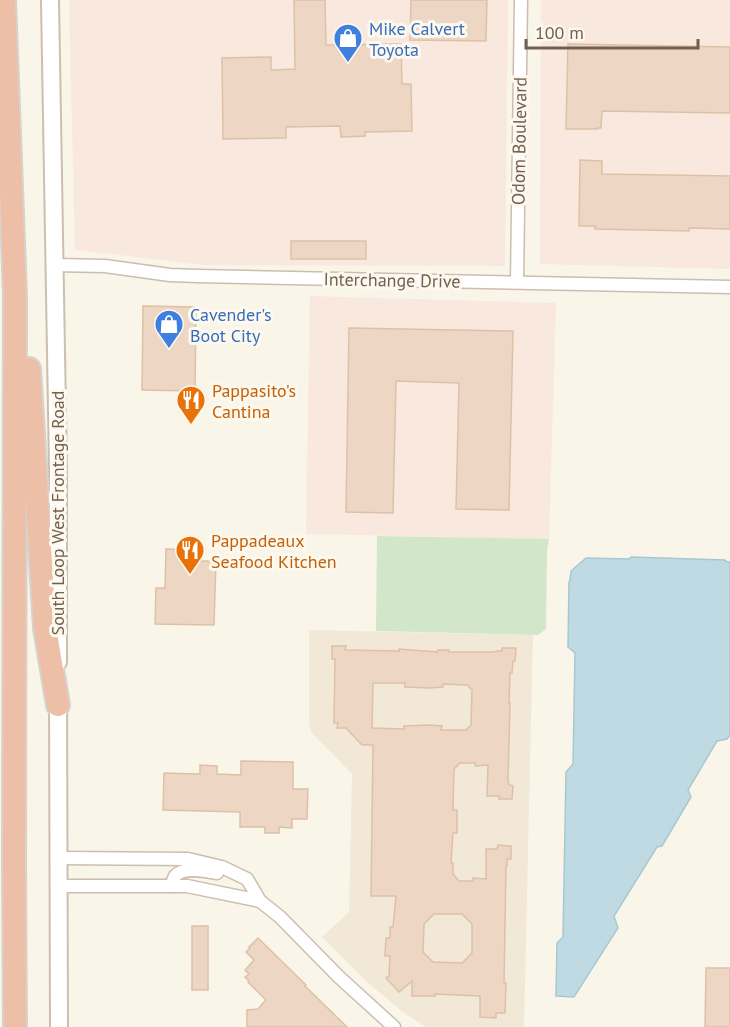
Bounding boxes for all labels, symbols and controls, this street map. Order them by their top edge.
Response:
scale bar [526,12,698,50]
place label: Mike Calvert Toyota [369,17,465,61]
text: 100 m [535,21,584,44]
shop icon: Mike Calvert Toyota [332,22,364,64]
street label: Odom Boulevard [506,77,532,205]
street label: Interchange Drive [323,267,461,293]
place label: Cavender's Boot City [190,303,272,347]
shop icon: Cavender's Boot City [153,308,185,350]
place label: Pappasito's Cantina [212,379,296,423]
restaurant icon: Pappasito's Cantina [175,384,207,426]
street label: South Loop West Frontage Road [46,391,69,635]
place label: Pappadeaux Seafood Kitchen [211,529,337,573]
restaurant icon: Pappadeaux Seafood Kitchen [174,534,206,576]

